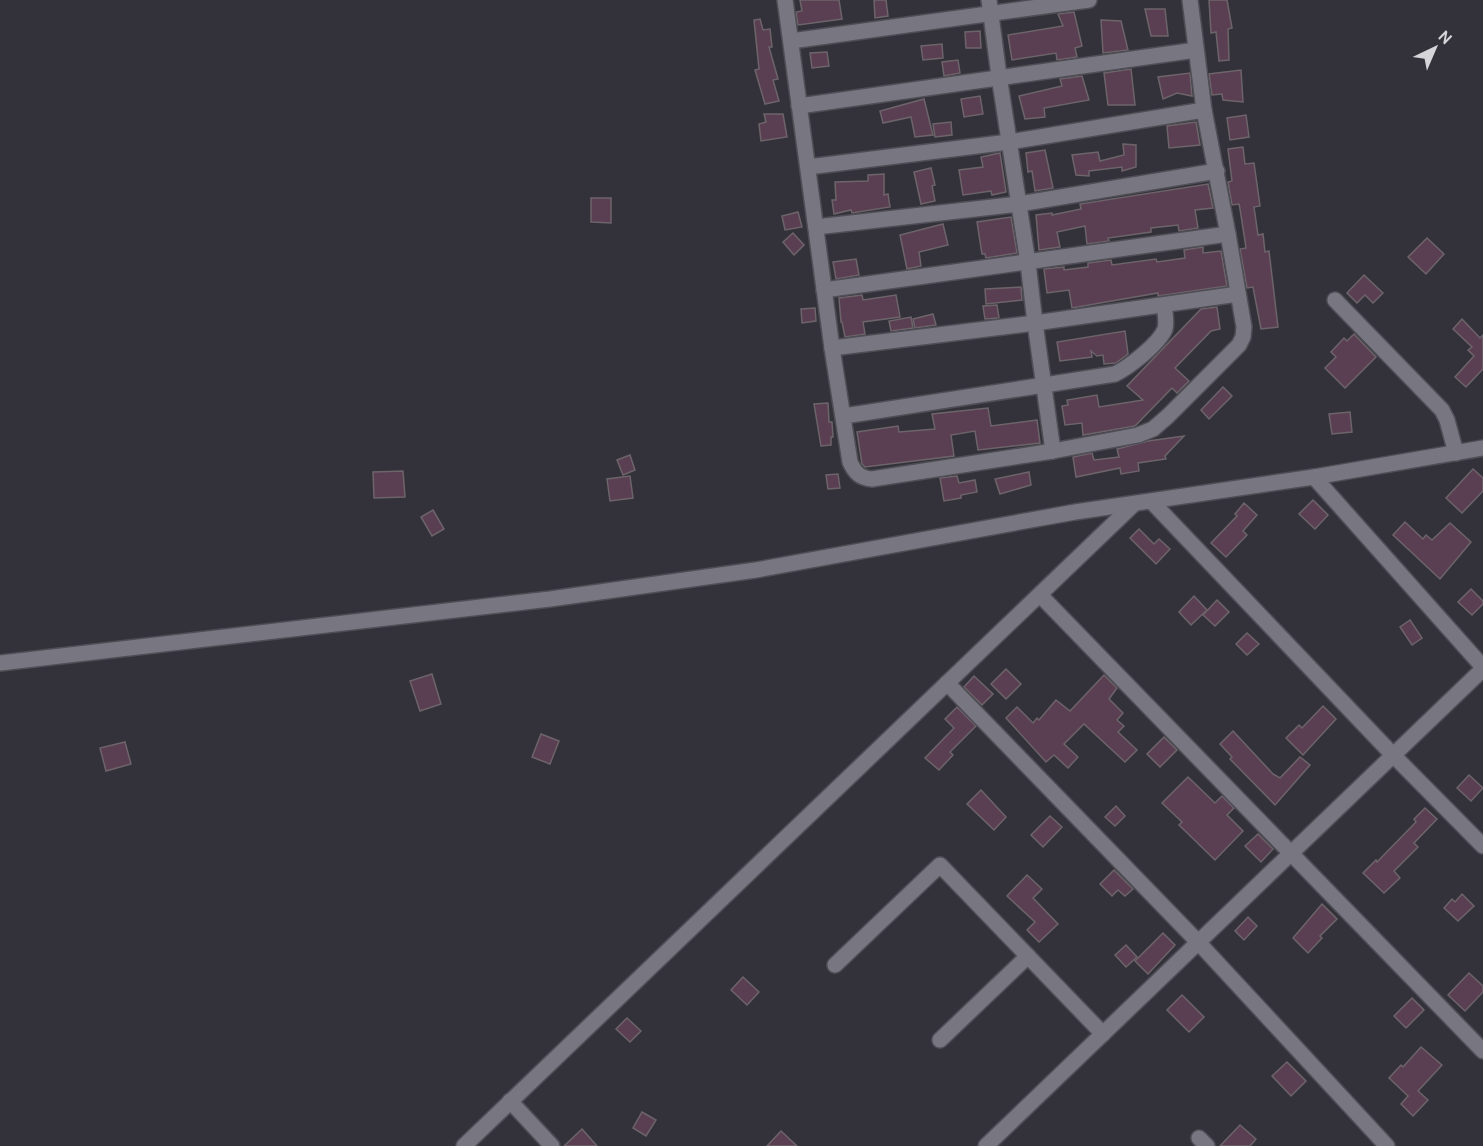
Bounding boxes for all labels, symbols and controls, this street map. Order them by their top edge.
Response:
north arrow [1405,18,1465,78]
text: N [1434,27,1456,48]

